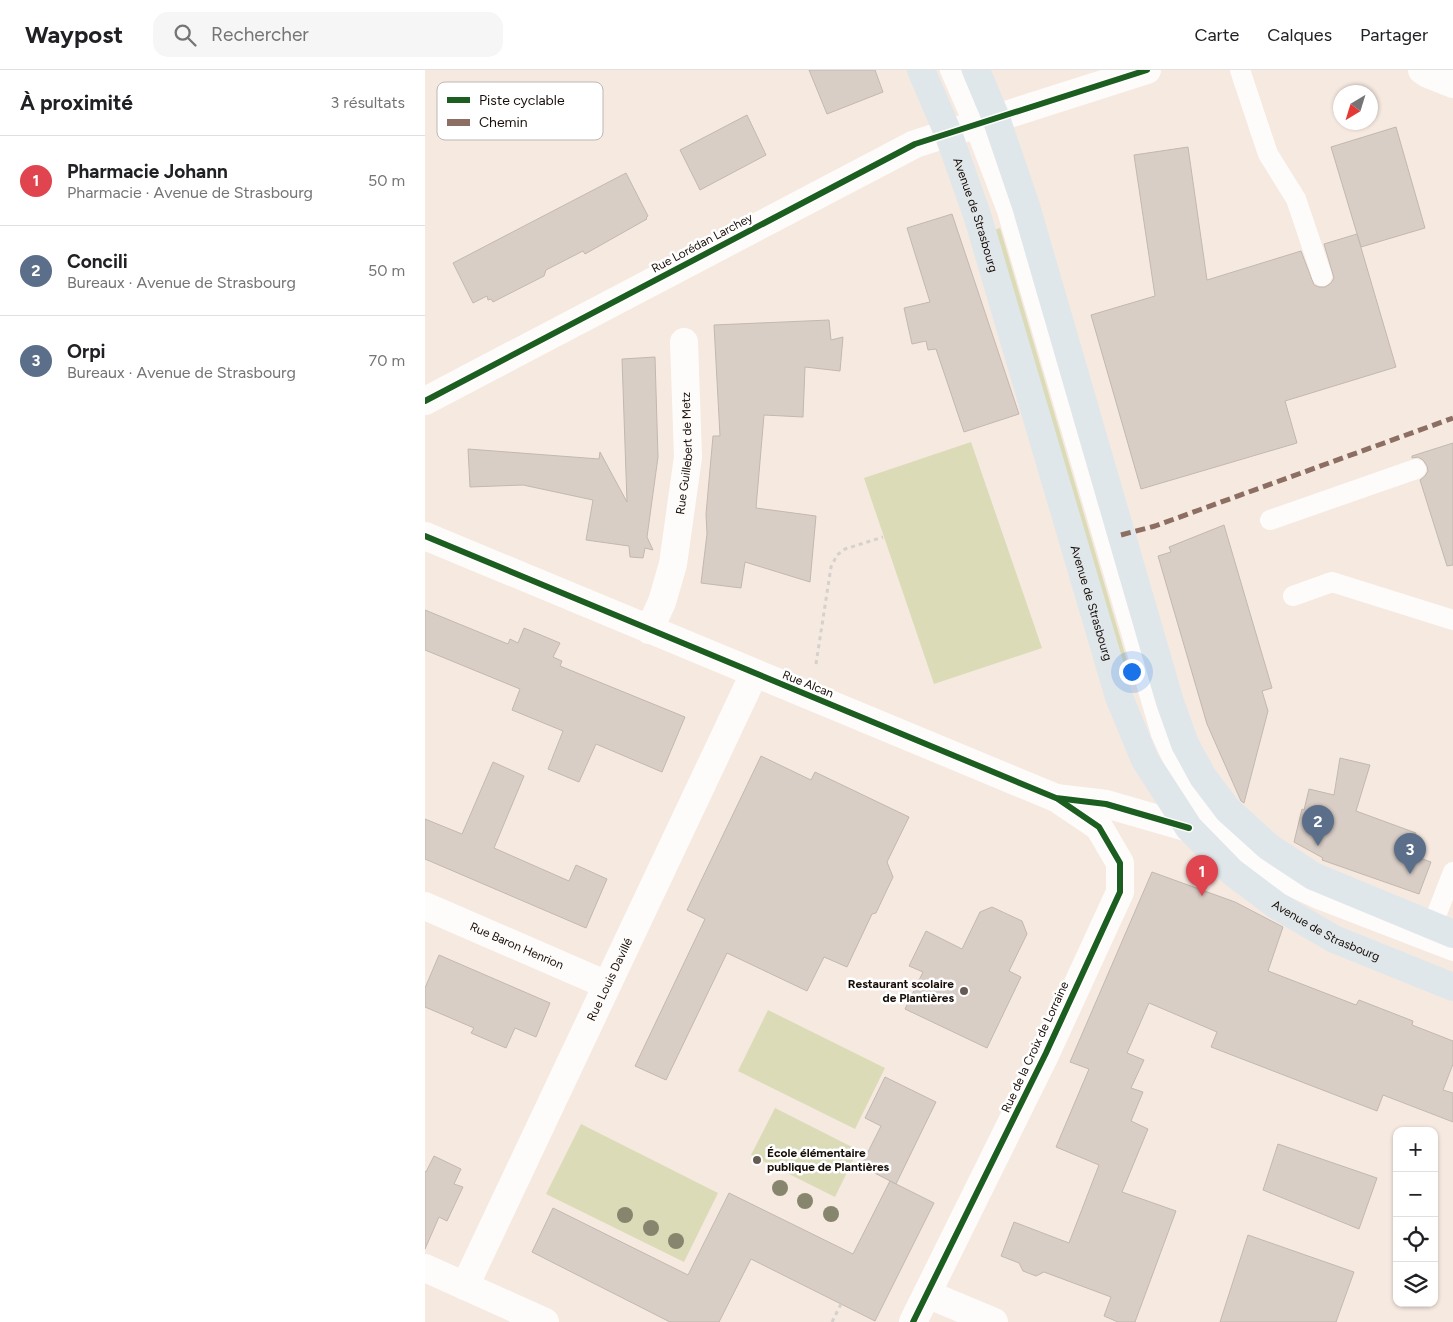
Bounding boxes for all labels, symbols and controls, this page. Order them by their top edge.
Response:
search box [153,12,503,57]
text: Waypost [25,20,123,49]
icon: search [171,21,199,49]
text: Rechercher [211,23,309,46]
text: Carte [1194,24,1239,46]
text: Calques [1267,24,1332,46]
text: Partager [1360,24,1428,46]
legend [437,82,603,140]
north arrow [1333,85,1378,130]
text: À proximité [20,90,133,115]
text: Piste cyclable [479,92,565,109]
text: 3 résultats [331,93,405,112]
text: Chemin [479,114,528,131]
street label: Avenue de Strasbourg [950,156,1001,274]
text: Pharmacie Johann [67,160,228,183]
text: 1 [33,171,39,190]
text: 50 m [368,171,405,190]
text: Pharmacie · Avenue de Strasbourg [67,183,313,202]
street label: Rue Lorédan Larchey [649,210,756,276]
text: Concili [67,250,128,273]
text: 2 [31,261,41,280]
text: 50 m [368,261,405,280]
text: Bureaux · Avenue de Strasbourg [67,273,296,292]
text: Orpi [67,340,106,363]
text: 3 [32,351,40,370]
text: 70 m [369,351,405,370]
text: Bureaux · Avenue de Strasbourg [67,363,296,382]
street label: Rue Guillebert de Metz [673,392,695,515]
street label: Avenue de Strasbourg [1068,544,1115,662]
your location [1119,659,1145,685]
street label: Rue Alcan [780,667,836,701]
pin: 2 [1302,805,1334,846]
pin: 3 [1394,833,1426,874]
pin: 1 [1186,855,1218,896]
street label: Avenue de Strasbourg [1269,897,1382,964]
street label: Rue Baron Henrion [468,919,566,972]
street label: Rue Louis Davillé [584,935,636,1023]
place label: Restaurant scolaire de Plantières [848,977,954,1005]
street label: Rue de la Croix de Lorraine [998,979,1072,1115]
marker: Restaurant scolaire de Plantières [958,985,970,997]
map controls [1393,1127,1438,1307]
button: + [1393,1127,1438,1172]
place label: École élémentaire publique de Plantières [767,1146,890,1174]
marker: École élémentaire publique de Plantières [751,1154,763,1166]
button: − [1393,1172,1438,1217]
button: locate [1393,1217,1438,1262]
button: layers [1393,1262,1438,1307]

